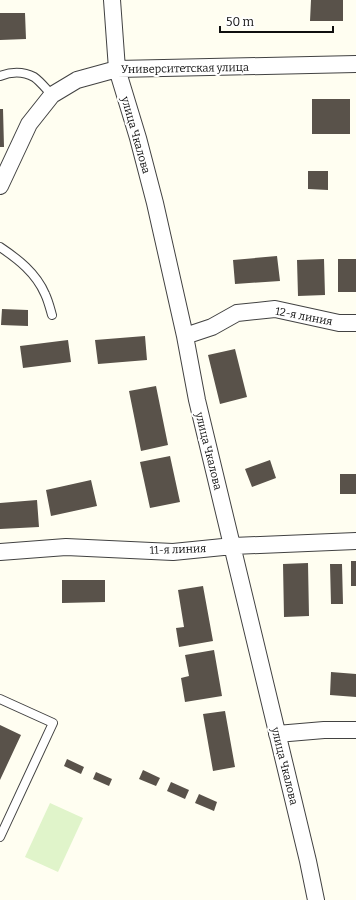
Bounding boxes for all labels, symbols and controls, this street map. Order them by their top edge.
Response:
scale bar [220,8,333,34]
text: 50 m [226,15,255,29]
street label: Университетская улица [121,61,249,76]
street label: улица Чкалова [118,94,153,175]
street label: 12-я линия [274,305,334,328]
street label: улица Чкалова [192,410,224,491]
street label: 11-я линия [149,542,207,557]
street label: улица Чкалова [268,725,300,806]

